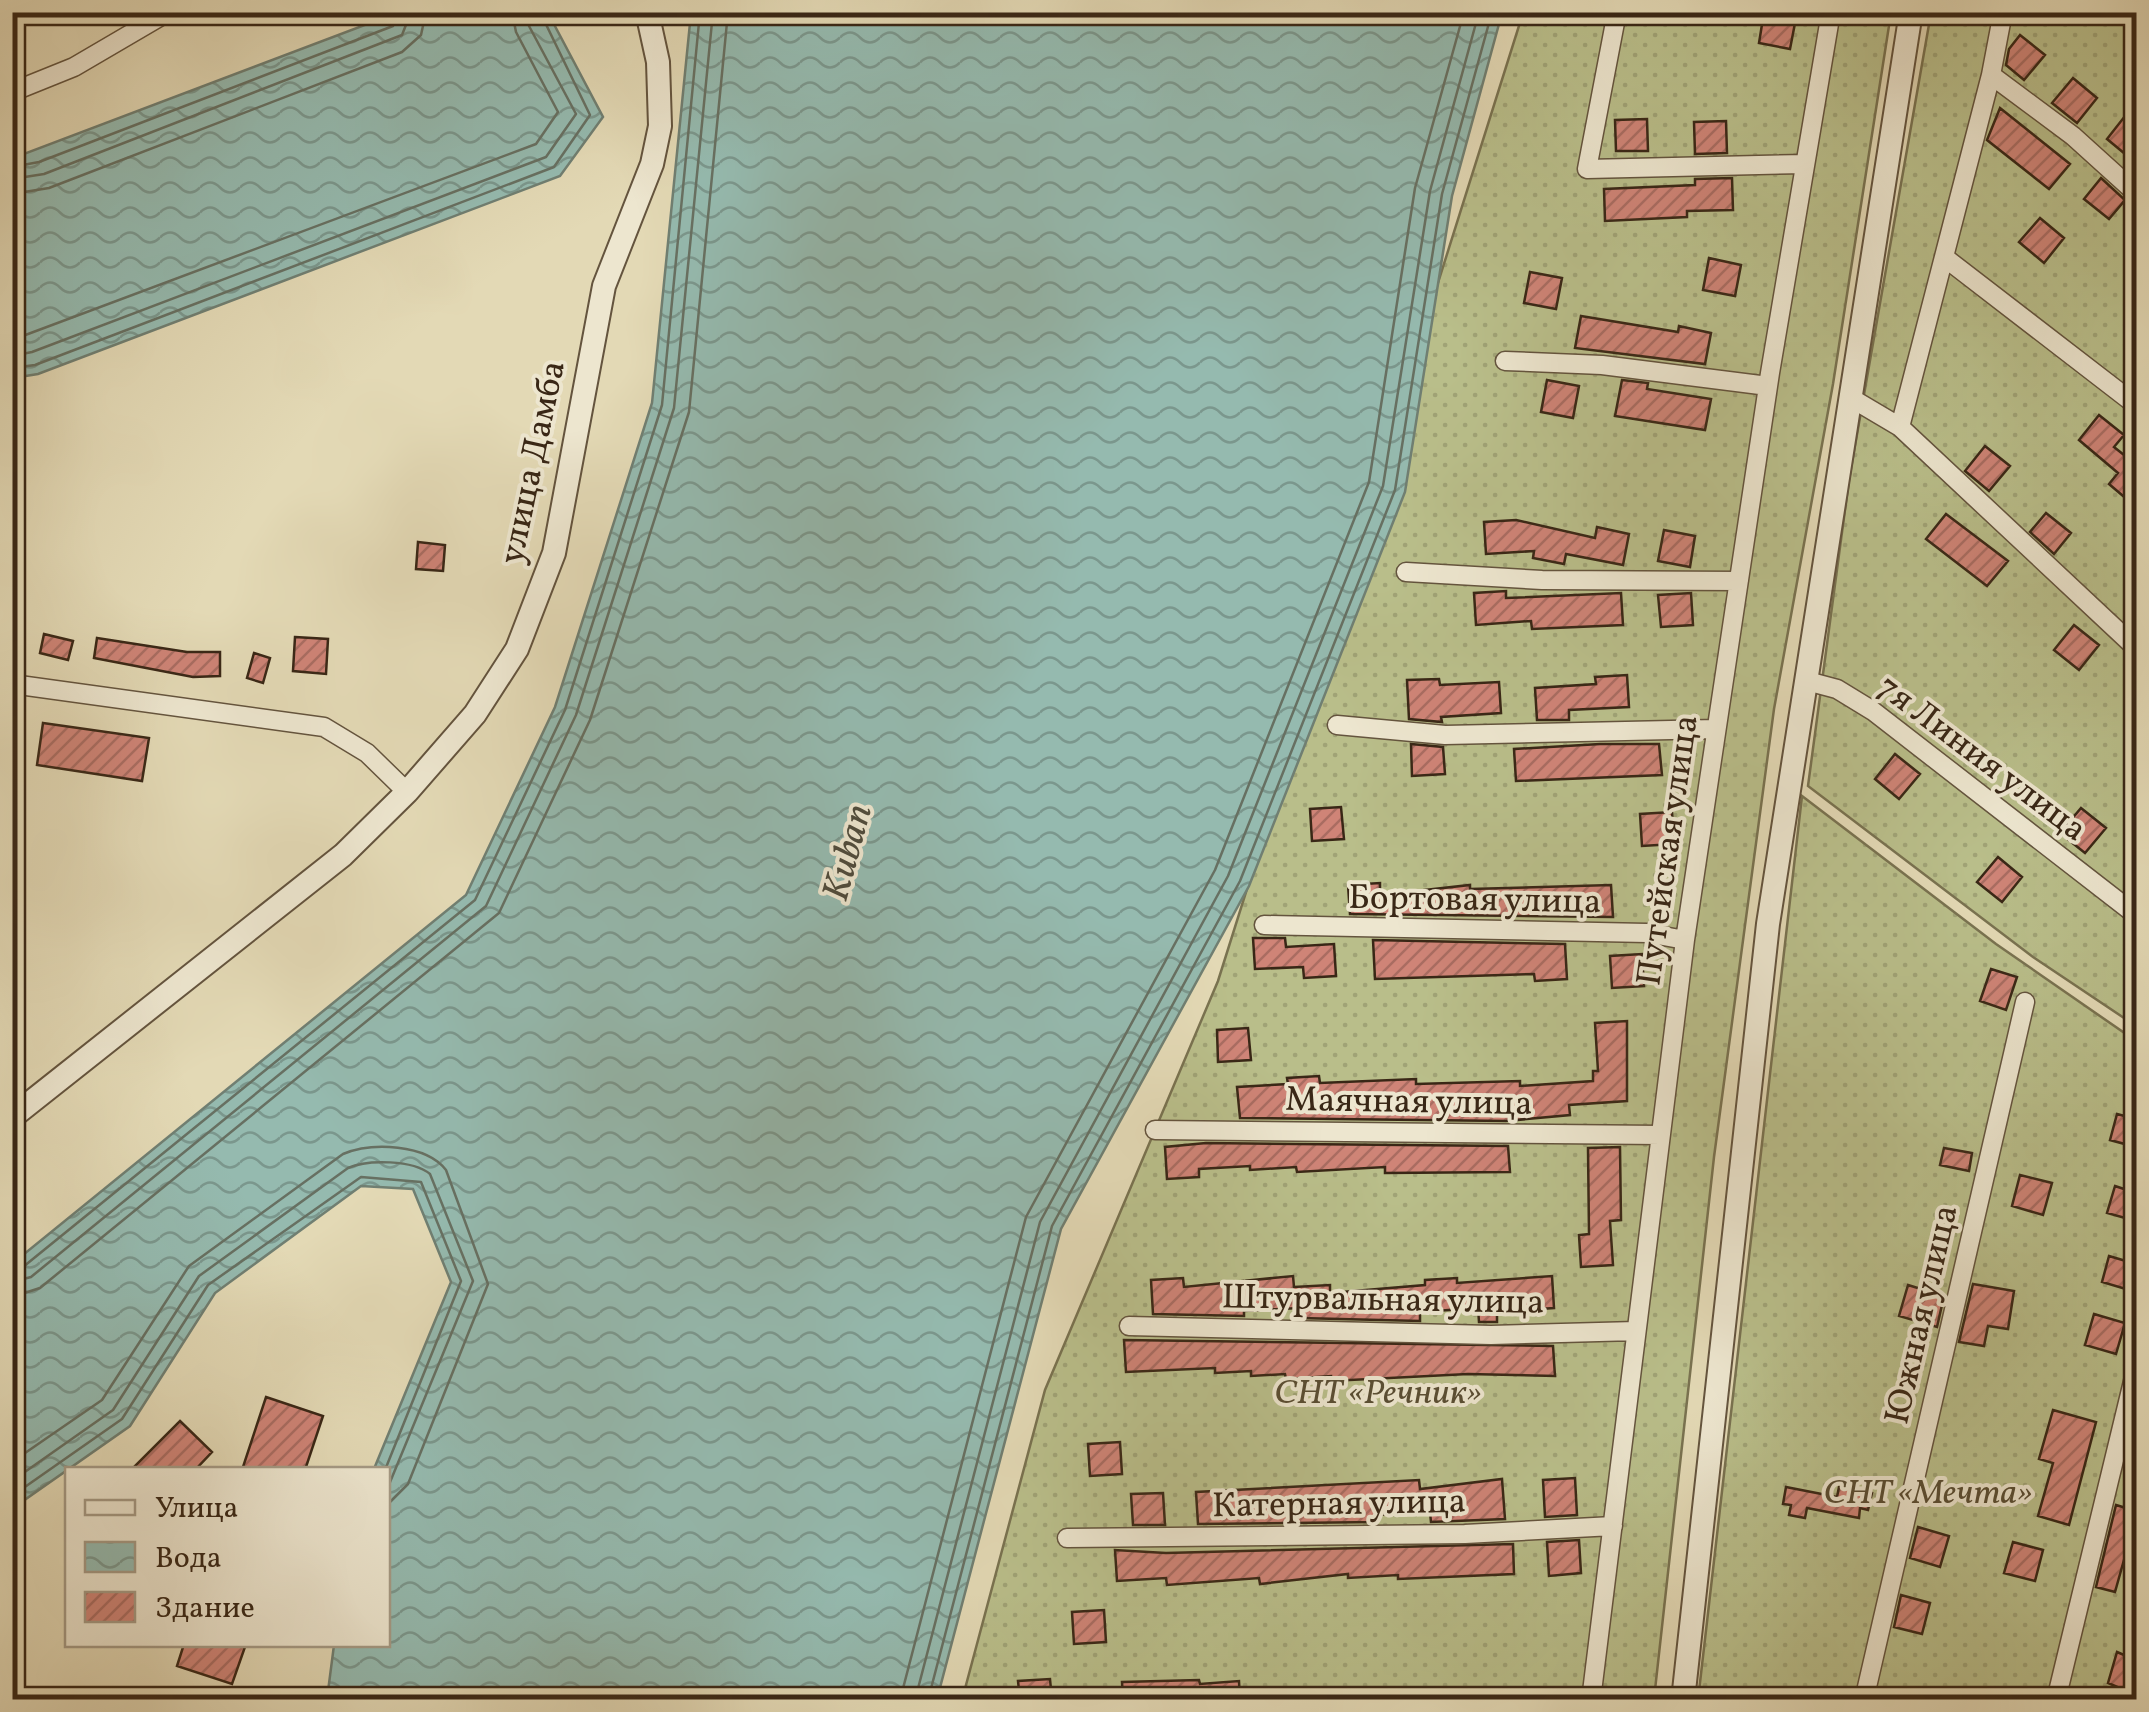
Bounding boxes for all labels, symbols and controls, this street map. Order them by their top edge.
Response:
street label: улица Дамба [489,356,579,569]
street label: 7я Линия улица [1866,665,2096,854]
street label: Путейская улица [1626,712,1712,989]
water label: Kuban [811,799,888,907]
street label: Бортовая улица [1348,875,1602,927]
street label: Маячная улица [1285,1077,1533,1129]
street label: Южная улица [1874,1200,1971,1429]
street label: Штурвальная улица [1221,1274,1545,1328]
park label: СНТ «Речник» [1274,1370,1482,1418]
legend [65,1467,390,1647]
park label: СНТ «Мечта» [1824,1470,2032,1518]
street label: Катерная улица [1212,1479,1467,1531]
text: Улица [155,1488,238,1530]
text: Вода [155,1538,222,1580]
text: Здание [155,1588,255,1630]

